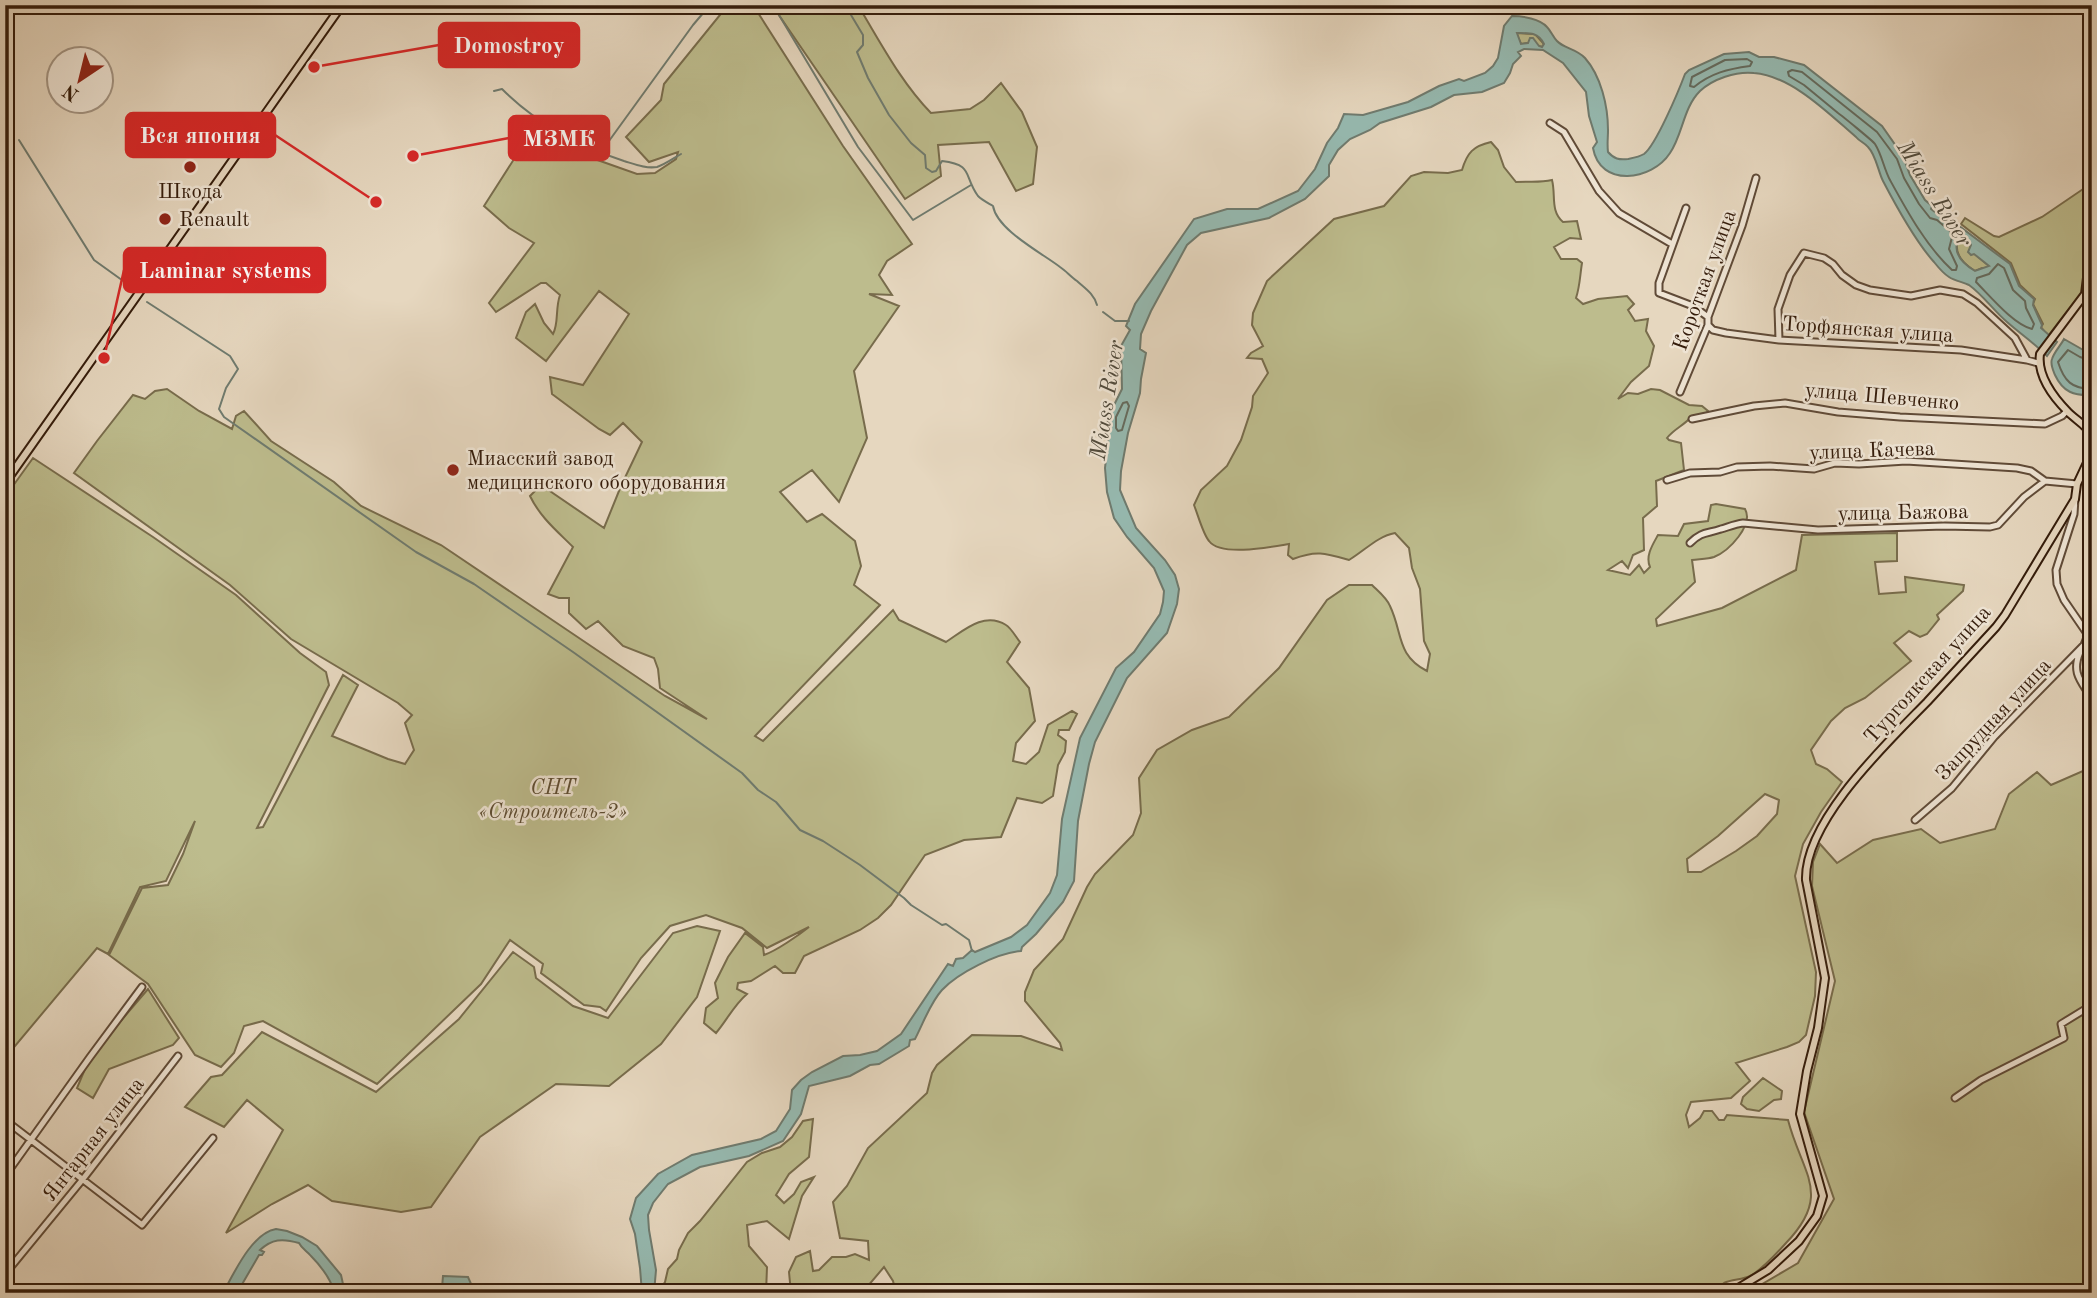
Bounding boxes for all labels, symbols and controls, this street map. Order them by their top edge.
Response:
callout: Domostroy [439,23,579,67]
text: Domostroy [453,35,565,58]
north arrow [46,46,116,116]
text: N [60,80,83,104]
callout: Вся япония [126,113,275,157]
callout: МЗМК [509,116,609,160]
text: Вся япония [139,125,261,148]
text: МЗМК [523,128,595,151]
water label: Miass River [1891,136,1976,252]
marker: Шкода [182,159,198,175]
place label: Шкода [158,182,222,203]
street label: Короткая улица [1670,207,1741,354]
place label: Renault [179,210,250,231]
marker: Renault [157,211,173,227]
callout: Laminar systems [124,248,325,292]
text: Laminar systems [139,260,311,283]
street label: Торфянская улица [1781,314,1954,347]
water label: Miass River [1087,338,1128,463]
street label: улица Шевченко [1804,380,1960,415]
street label: улица Качева [1809,439,1935,464]
place label: Миасский завод медицинского оборудования [467,449,726,494]
marker: Миасский завод медицинского оборудования [445,462,461,478]
street label: улица Бажова [1837,502,1969,525]
street label: Тургоякская улица [1861,602,1995,748]
street label: Запрудная улица [1932,655,2056,785]
park label: СНТ «Строитель-2» [479,778,627,823]
street label: Янтарная улица [39,1074,149,1206]

